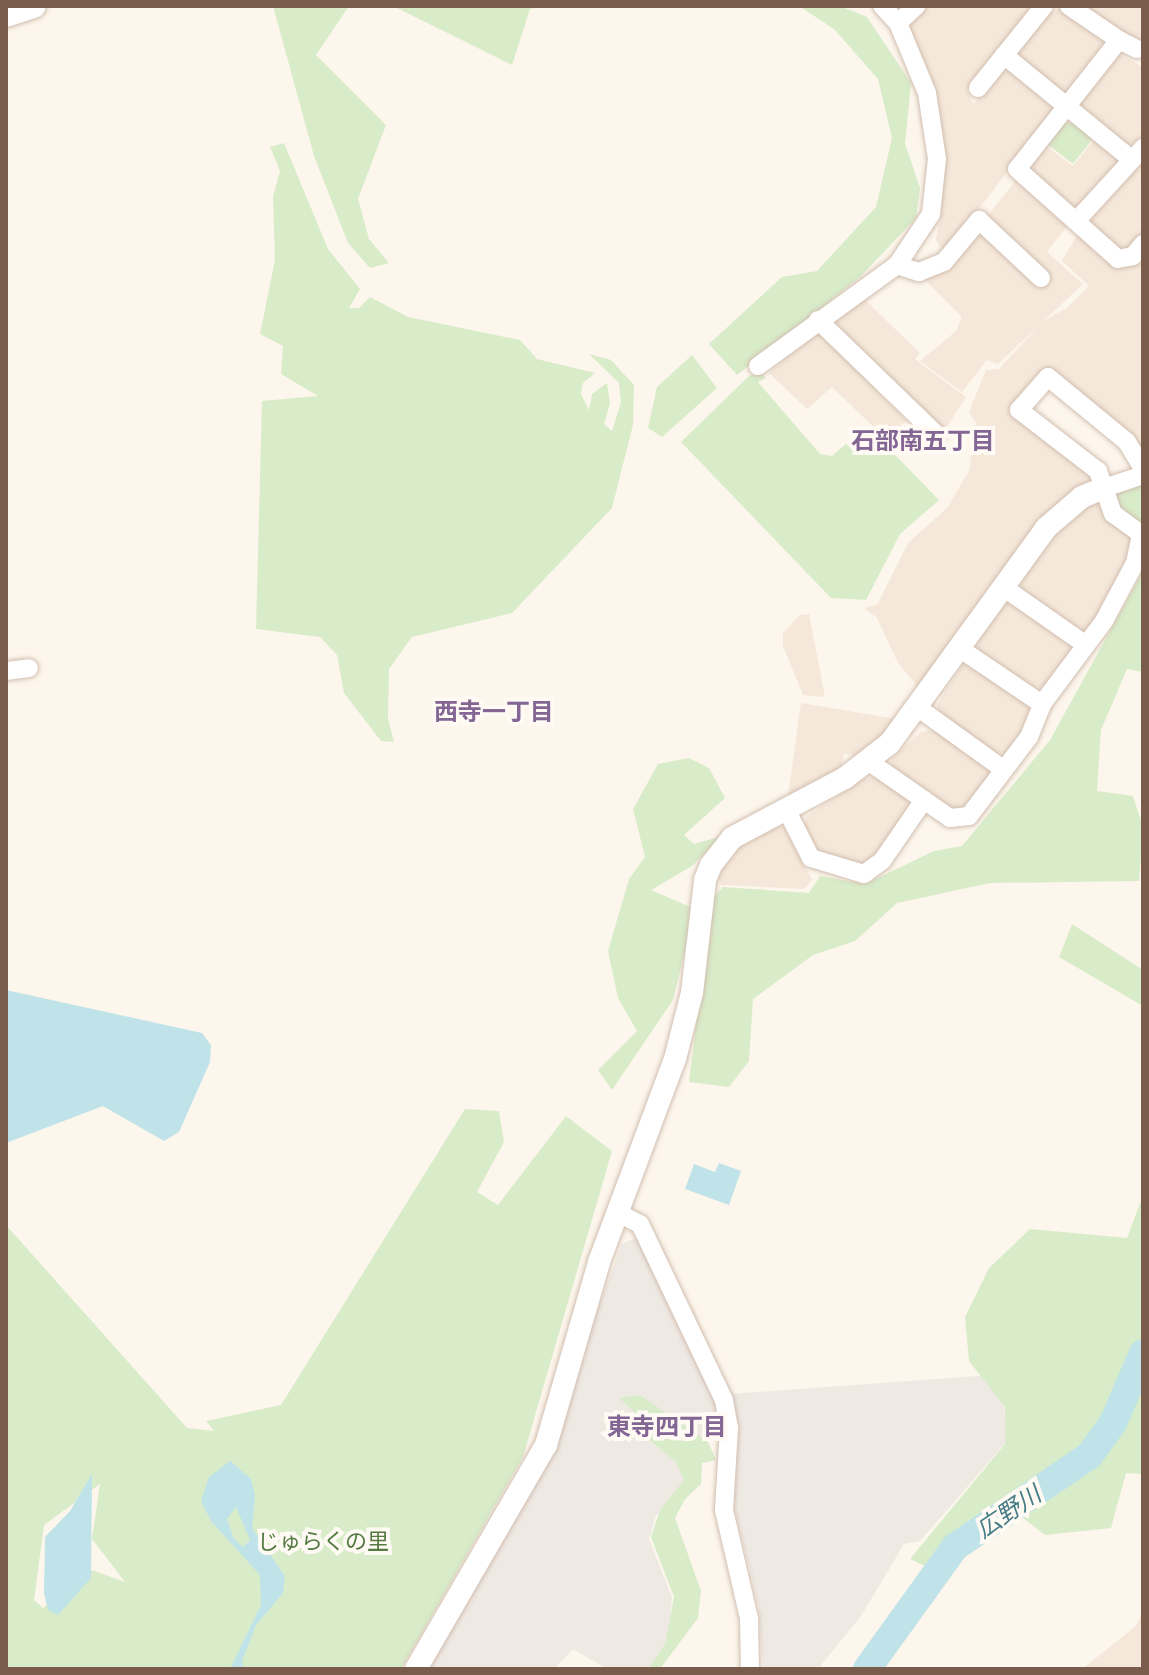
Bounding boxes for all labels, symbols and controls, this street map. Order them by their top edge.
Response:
district label: 石部南五丁目 [851,426,995,454]
district label: 西寺一丁目 [434,697,554,725]
district label: 東寺四丁目 [607,1412,727,1440]
water label: 広野川 [970,1479,1046,1543]
park label: じゅらくの里 [257,1528,389,1554]

